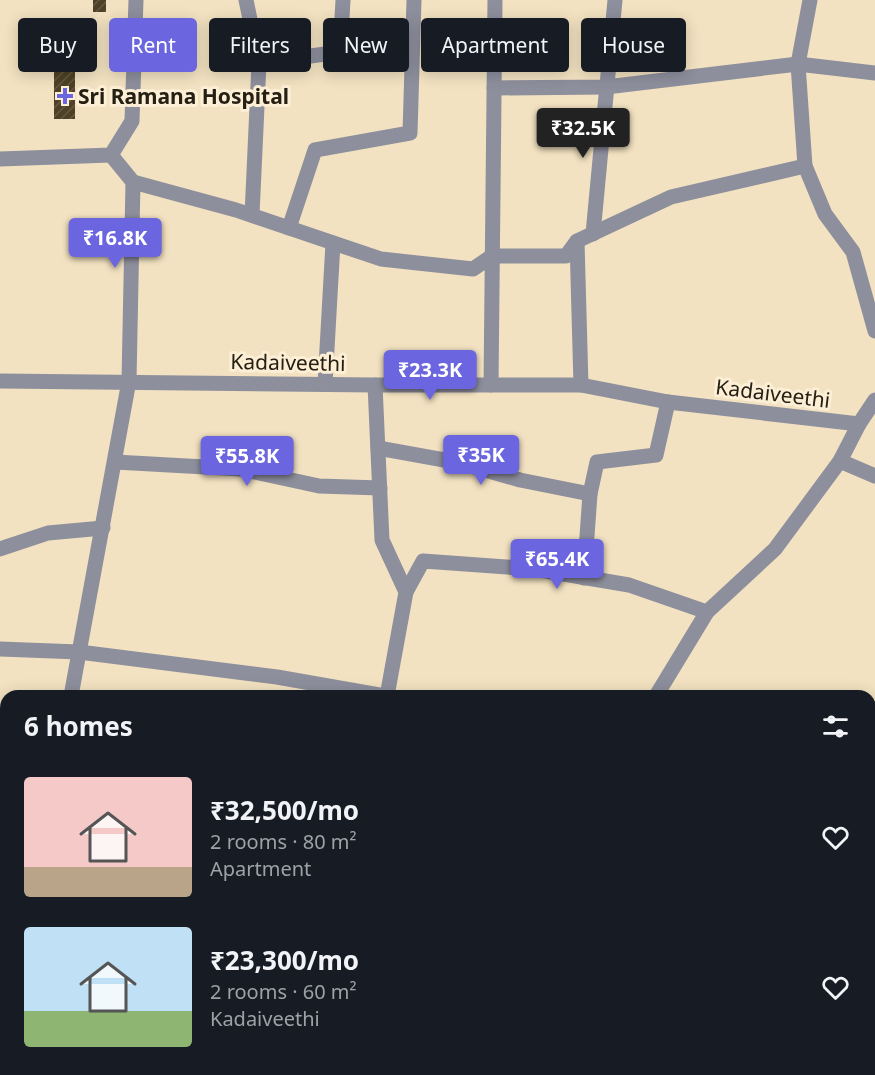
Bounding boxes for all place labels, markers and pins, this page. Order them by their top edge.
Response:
place label: Sri Ramana Hospital [78,82,289,110]
marker: Sri Ramana Hospital [56,87,74,105]
pin: ₹32.5K [534,108,632,159]
pin: ₹16.8K [66,218,164,269]
pin: ₹23.3K [381,350,479,401]
pin: ₹35K [445,435,517,486]
pin: ₹55.8K [198,436,296,487]
pin: ₹65.4K [508,539,606,590]

